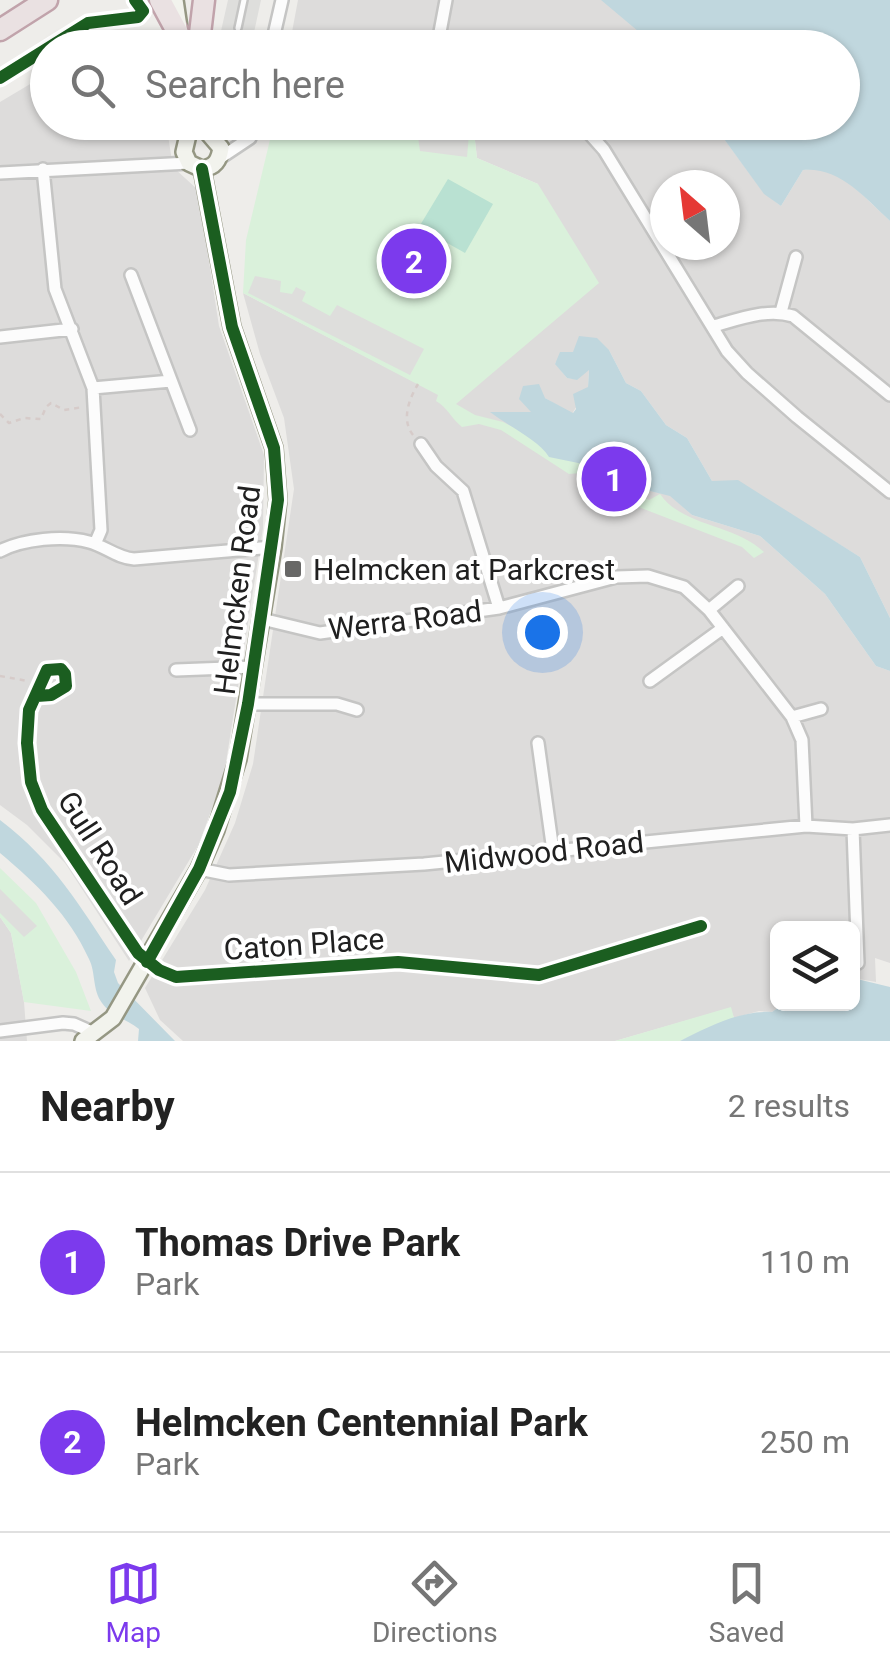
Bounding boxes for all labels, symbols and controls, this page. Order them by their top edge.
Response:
search box [30,30,860,140]
icon: search [65,58,120,113]
text: Search here [145,63,345,107]
north arrow [650,170,740,260]
pin: 2 [382,224,446,298]
pin: 1 [582,442,646,516]
street label: Helmcken Road [207,484,267,696]
place label: Helmcken at Parkcrest [313,552,615,587]
marker: Helmcken at Parkcrest [282,558,304,580]
street label: Werra Road [326,593,484,647]
your location [517,607,568,658]
street label: Gull Road [51,785,149,911]
street label: Midwood Road [443,824,645,880]
street label: Caton Place [223,921,385,967]
map controls [770,921,860,1011]
button: layers [770,921,860,1011]
text: Nearby [40,1082,175,1131]
text: 2 results [728,1087,850,1125]
text: Thomas Drive Park [135,1221,460,1265]
text: 1 [63,1243,82,1281]
text: 110 m [760,1243,850,1281]
text: Park [135,1265,199,1303]
text: Helmcken Centennial Park [135,1401,588,1445]
text: 2 [63,1423,82,1461]
text: 250 m [760,1423,850,1461]
text: Park [135,1445,199,1483]
tab: Map [106,1556,161,1649]
tab: Directions [372,1556,498,1649]
tab: Saved [709,1556,784,1649]

